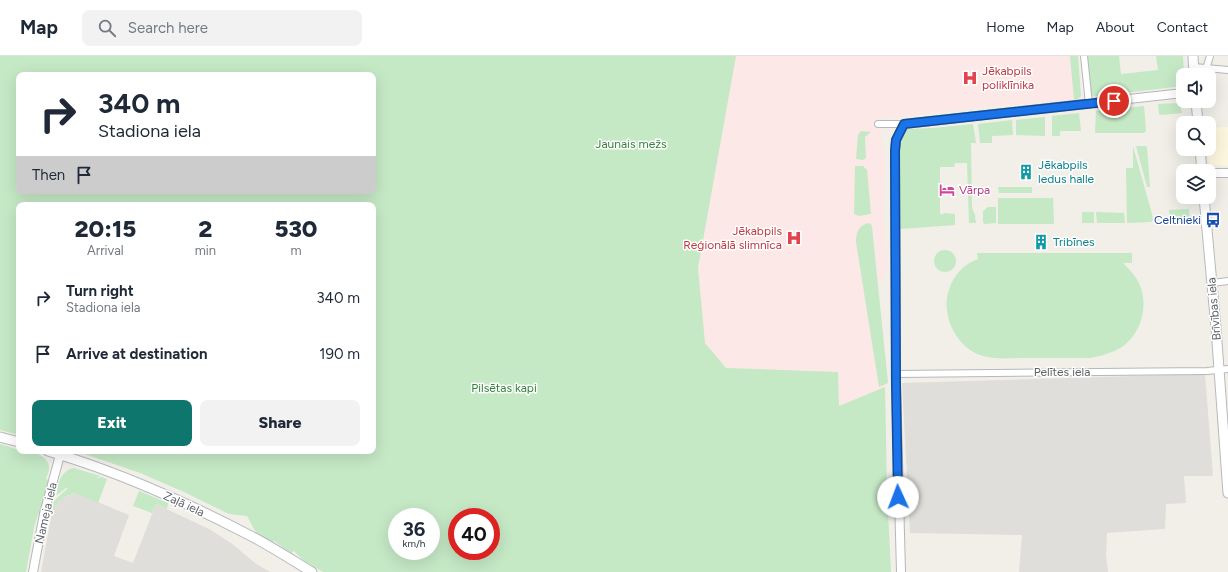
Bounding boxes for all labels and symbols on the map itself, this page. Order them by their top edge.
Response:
place label: Jēkabpils poliklīnika [982,64,1034,92]
hospital icon: Jēkabpils poliklīnika [961,69,979,87]
pin [1097,84,1131,118]
park label: Jaunais mežs [595,137,667,151]
place label: Jēkabpils ledus halle [1038,158,1095,186]
building icon: Jēkabpils ledus halle [1017,163,1035,181]
hotel icon: Vārpa [938,181,956,199]
place label: Vārpa [959,183,990,197]
bus stop icon: Celtnieki [1204,211,1222,229]
place label: Celtnieki [1154,213,1201,227]
place label: Jēkabpils Reģionālā slimnīca [683,224,782,252]
hospital icon: Jēkabpils Reģionālā slimnīca [785,229,803,247]
building icon: Tribīnes [1032,233,1050,251]
place label: Tribīnes [1053,235,1095,249]
street label: Brīvības iela [1204,277,1224,341]
street label: Pelītes iela [1034,365,1090,379]
park label: Pilsētas kapi [471,381,537,395]
position arrow [877,476,919,518]
street label: Nameja iela [32,481,60,545]
street label: Zaļā iela [161,488,207,520]
speed limit sign: 40 [448,508,500,560]

